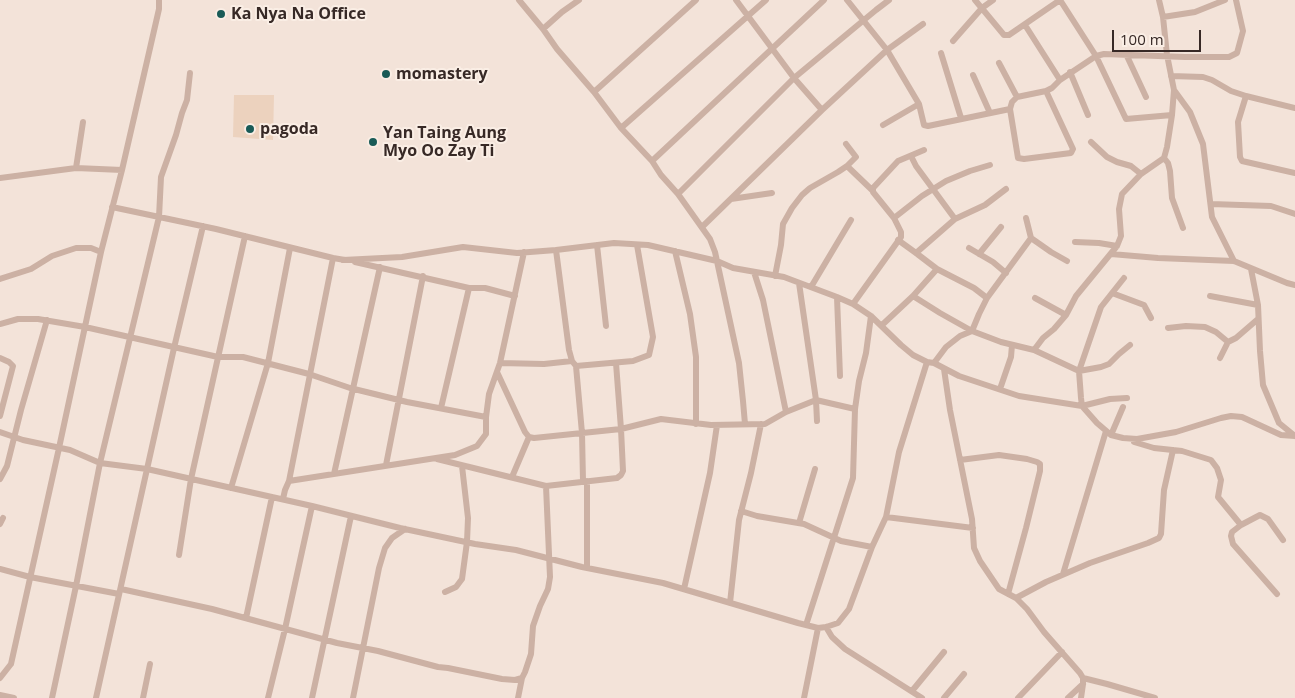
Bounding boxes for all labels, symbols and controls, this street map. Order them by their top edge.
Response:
place label: Ka Nya Na Office [231,4,366,24]
marker: Ka Nya Na Office [215,8,227,20]
scale bar [1115,20,1204,52]
text: 100 m [1120,29,1164,49]
place label: momastery [396,64,488,84]
marker: momastery [380,68,392,80]
place label: pagoda [260,119,319,139]
marker: pagoda [244,123,256,135]
place label: Yan Taing Aung Myo Oo Zay Ti [383,123,506,161]
marker: Yan Taing Aung Myo Oo Zay Ti [367,136,379,148]

